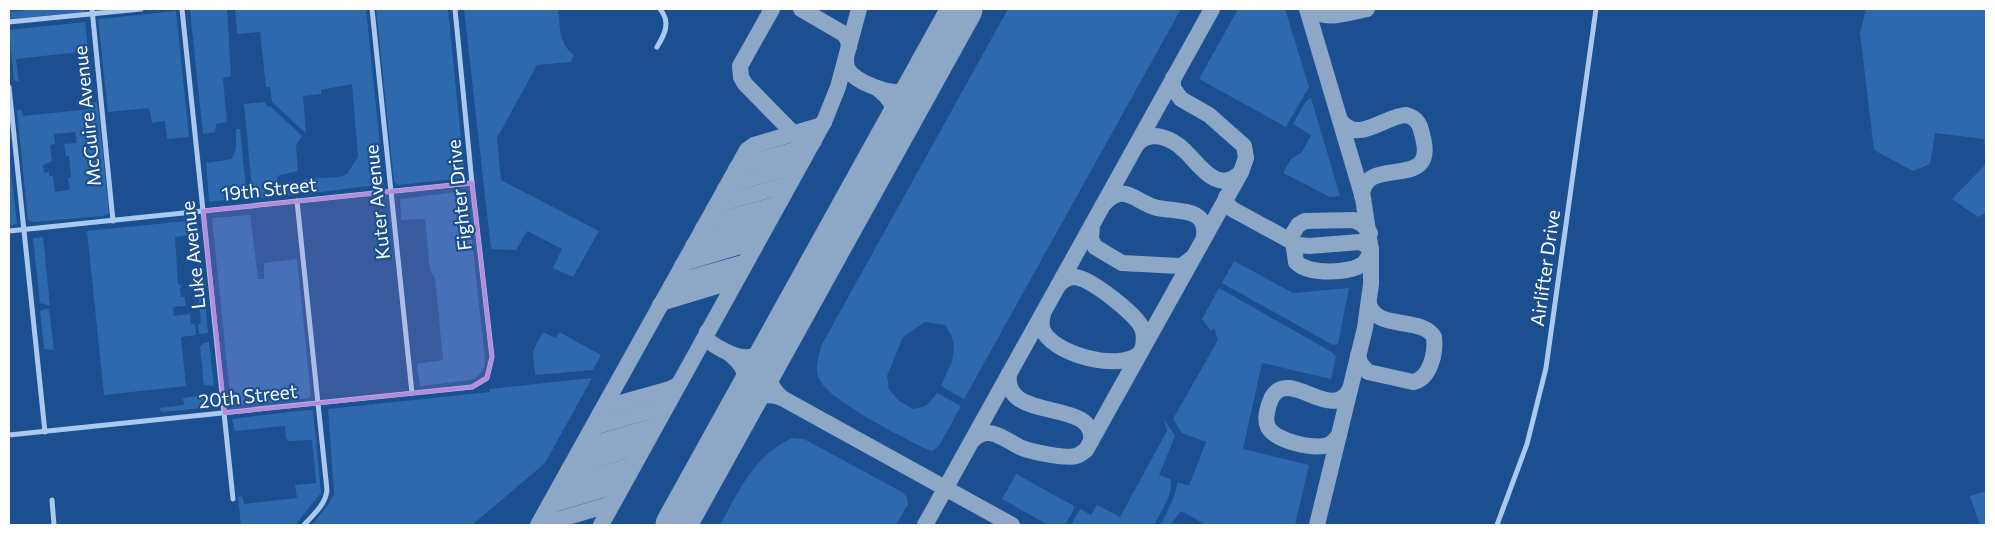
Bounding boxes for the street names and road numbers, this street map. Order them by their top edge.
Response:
street label: McGuire Avenue [68,45,105,187]
street label: Fighter Drive [441,138,476,252]
street label: Kuter Avenue [359,143,394,261]
street label: 19th Street [220,172,318,205]
street label: Luke Avenue [175,200,210,310]
street label: Airlifter Drive [1525,208,1564,328]
street label: 20th Street [198,379,299,412]

